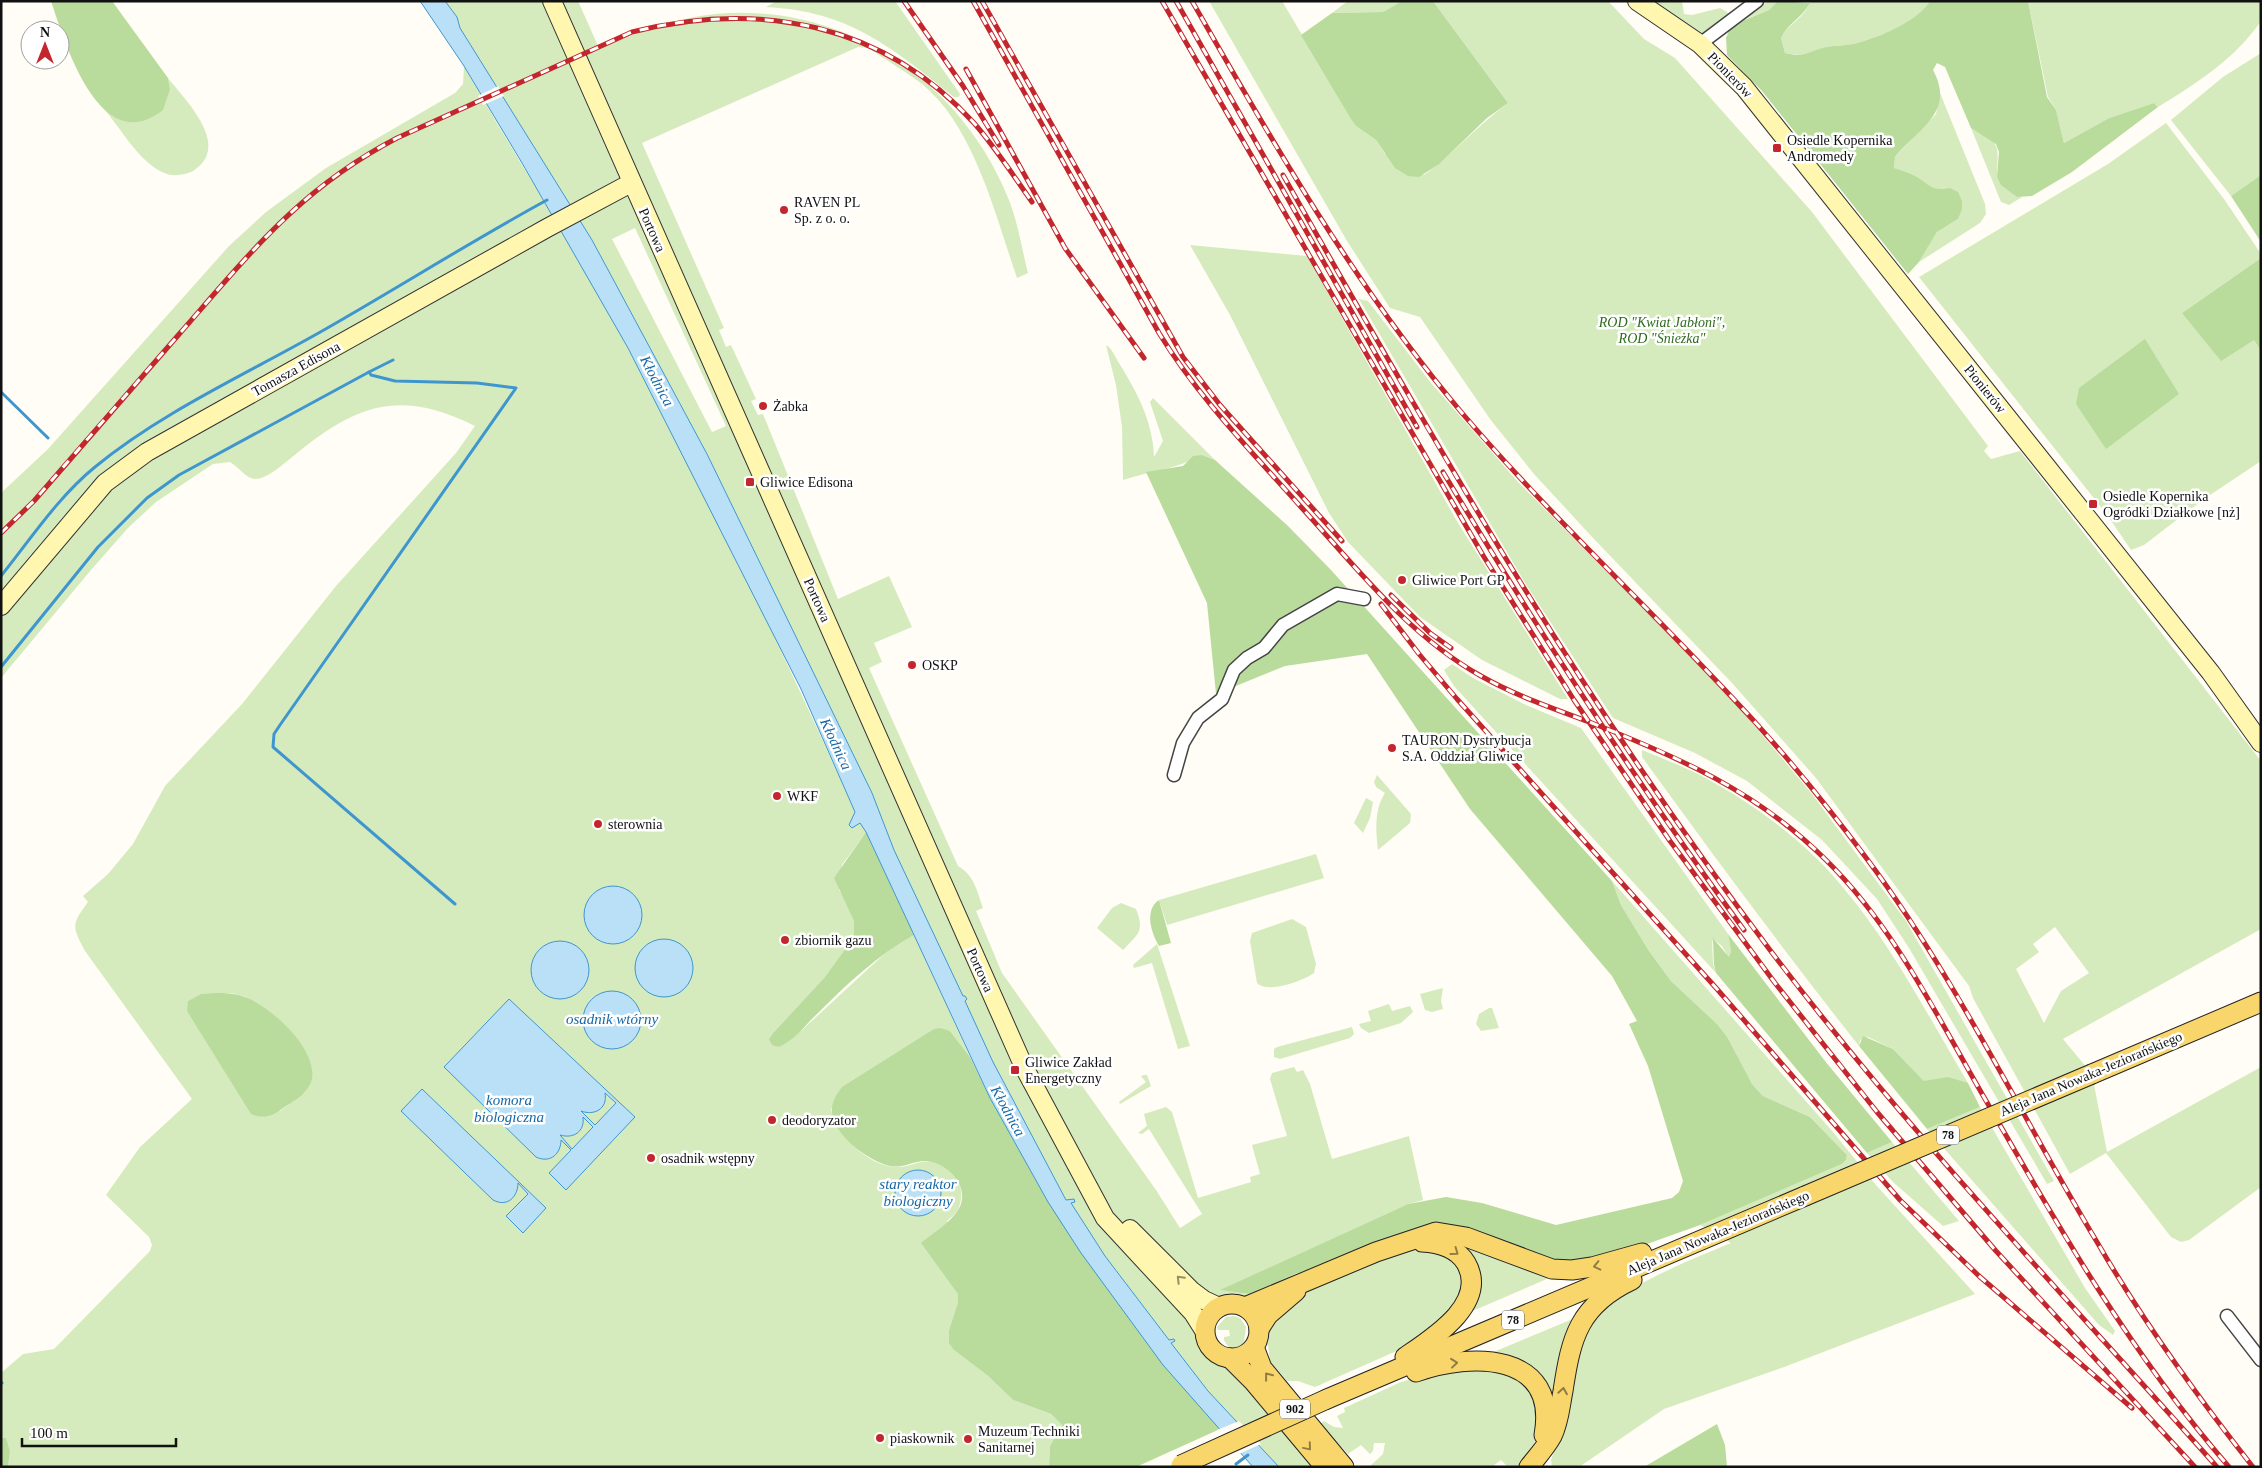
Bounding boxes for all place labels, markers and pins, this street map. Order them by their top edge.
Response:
place label: Osiedle Kopernika Andromedy [1787,133,1893,164]
marker: Osiedle Kopernika Andromedy [1771,142,1783,154]
place label: RAVEN PL Sp. z o. o. [794,195,860,226]
marker: RAVEN PL Sp. z o. o. [778,204,790,216]
place label: Żabka [773,399,809,414]
marker: Żabka [757,400,769,412]
place label: Gliwice Edisona [760,475,854,490]
marker: Gliwice Edisona [744,476,756,488]
place label: Osiedle Kopernika Ogródki Działkowe [nż] [2103,489,2240,520]
marker: Osiedle Kopernika Ogródki Działkowe [nż] [2087,498,2099,510]
place label: Gliwice Port GP [1412,573,1505,588]
marker: Gliwice Port GP [1396,574,1408,586]
place label: OSKP [922,658,958,673]
marker: OSKP [906,659,918,671]
place label: TAURON Dystrybucja S.A. Oddział Gliwice [1402,733,1532,764]
marker: TAURON Dystrybucja S.A. Oddział Gliwice [1386,742,1398,754]
place label: WKF [787,789,818,804]
marker: WKF [771,790,783,802]
place label: sterownia [608,817,663,832]
marker: sterownia [592,818,604,830]
place label: zbiornik gazu [795,933,872,948]
marker: zbiornik gazu [779,934,791,946]
place label: Gliwice Zakład Energetyczny [1025,1055,1112,1086]
marker: Gliwice Zakład Energetyczny [1009,1064,1021,1076]
place label: deodoryzator [782,1113,856,1128]
marker: deodoryzator [766,1114,778,1126]
place label: osadnik wstępny [661,1151,755,1166]
marker: osadnik wstępny [645,1152,657,1164]
place label: Muzeum Techniki Sanitarnej [978,1424,1080,1455]
place label: piaskownik [890,1431,955,1446]
marker: piaskownik [874,1432,886,1444]
marker: Muzeum Techniki Sanitarnej [962,1433,974,1445]

